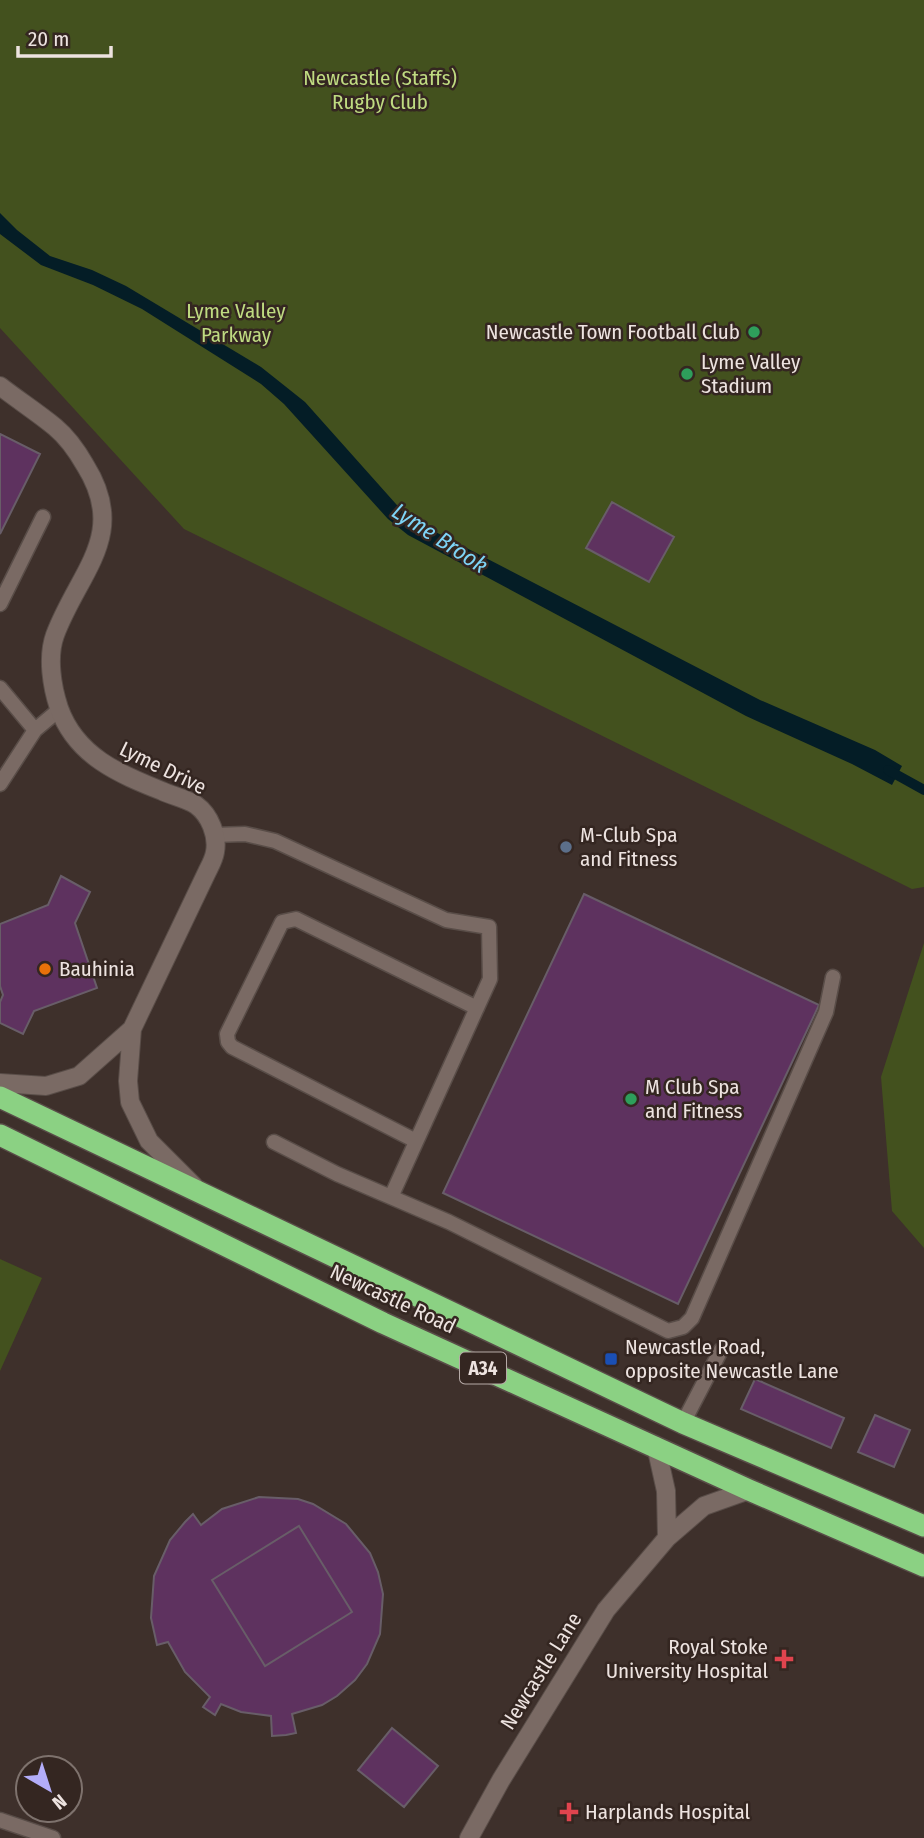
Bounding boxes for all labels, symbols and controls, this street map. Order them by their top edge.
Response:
scale bar [18,14,110,58]
text: 20 m [28,26,69,52]
park label: Newcastle (Staffs) Rugby Club [303,65,457,115]
park label: Lyme Valley Parkway [186,298,286,348]
place label: Newcastle Town Football Club [486,319,740,345]
marker: Newcastle Town Football Club [746,324,762,340]
place label: Lyme Valley Stadium [701,349,801,399]
marker: Lyme Valley Stadium [679,366,695,382]
water label: Lyme Brook [387,497,493,579]
street label: Lyme Drive [115,736,211,800]
place label: M-Club Spa and Fitness [580,822,677,872]
marker: M-Club Spa and Fitness [558,839,574,855]
place label: Bauhinia [59,956,135,982]
marker: Bauhinia [37,961,53,977]
place label: M Club Spa and Fitness [645,1074,742,1124]
marker: M Club Spa and Fitness [623,1091,639,1107]
street label: Newcastle Road [326,1259,460,1339]
place label: Newcastle Road, opposite Newcastle Lane [625,1334,839,1384]
marker: Newcastle Road, opposite Newcastle Lane [603,1351,619,1367]
road number: A34 [460,1352,506,1384]
street label: Newcastle Lane [495,1608,587,1734]
place label: Royal Stoke University Hospital [606,1634,768,1684]
marker: Royal Stoke University Hospital [774,1649,794,1669]
north arrow [14,1754,84,1824]
text: N [48,1789,71,1814]
place label: Harplands Hospital [585,1799,750,1825]
marker: Harplands Hospital [559,1802,579,1822]

